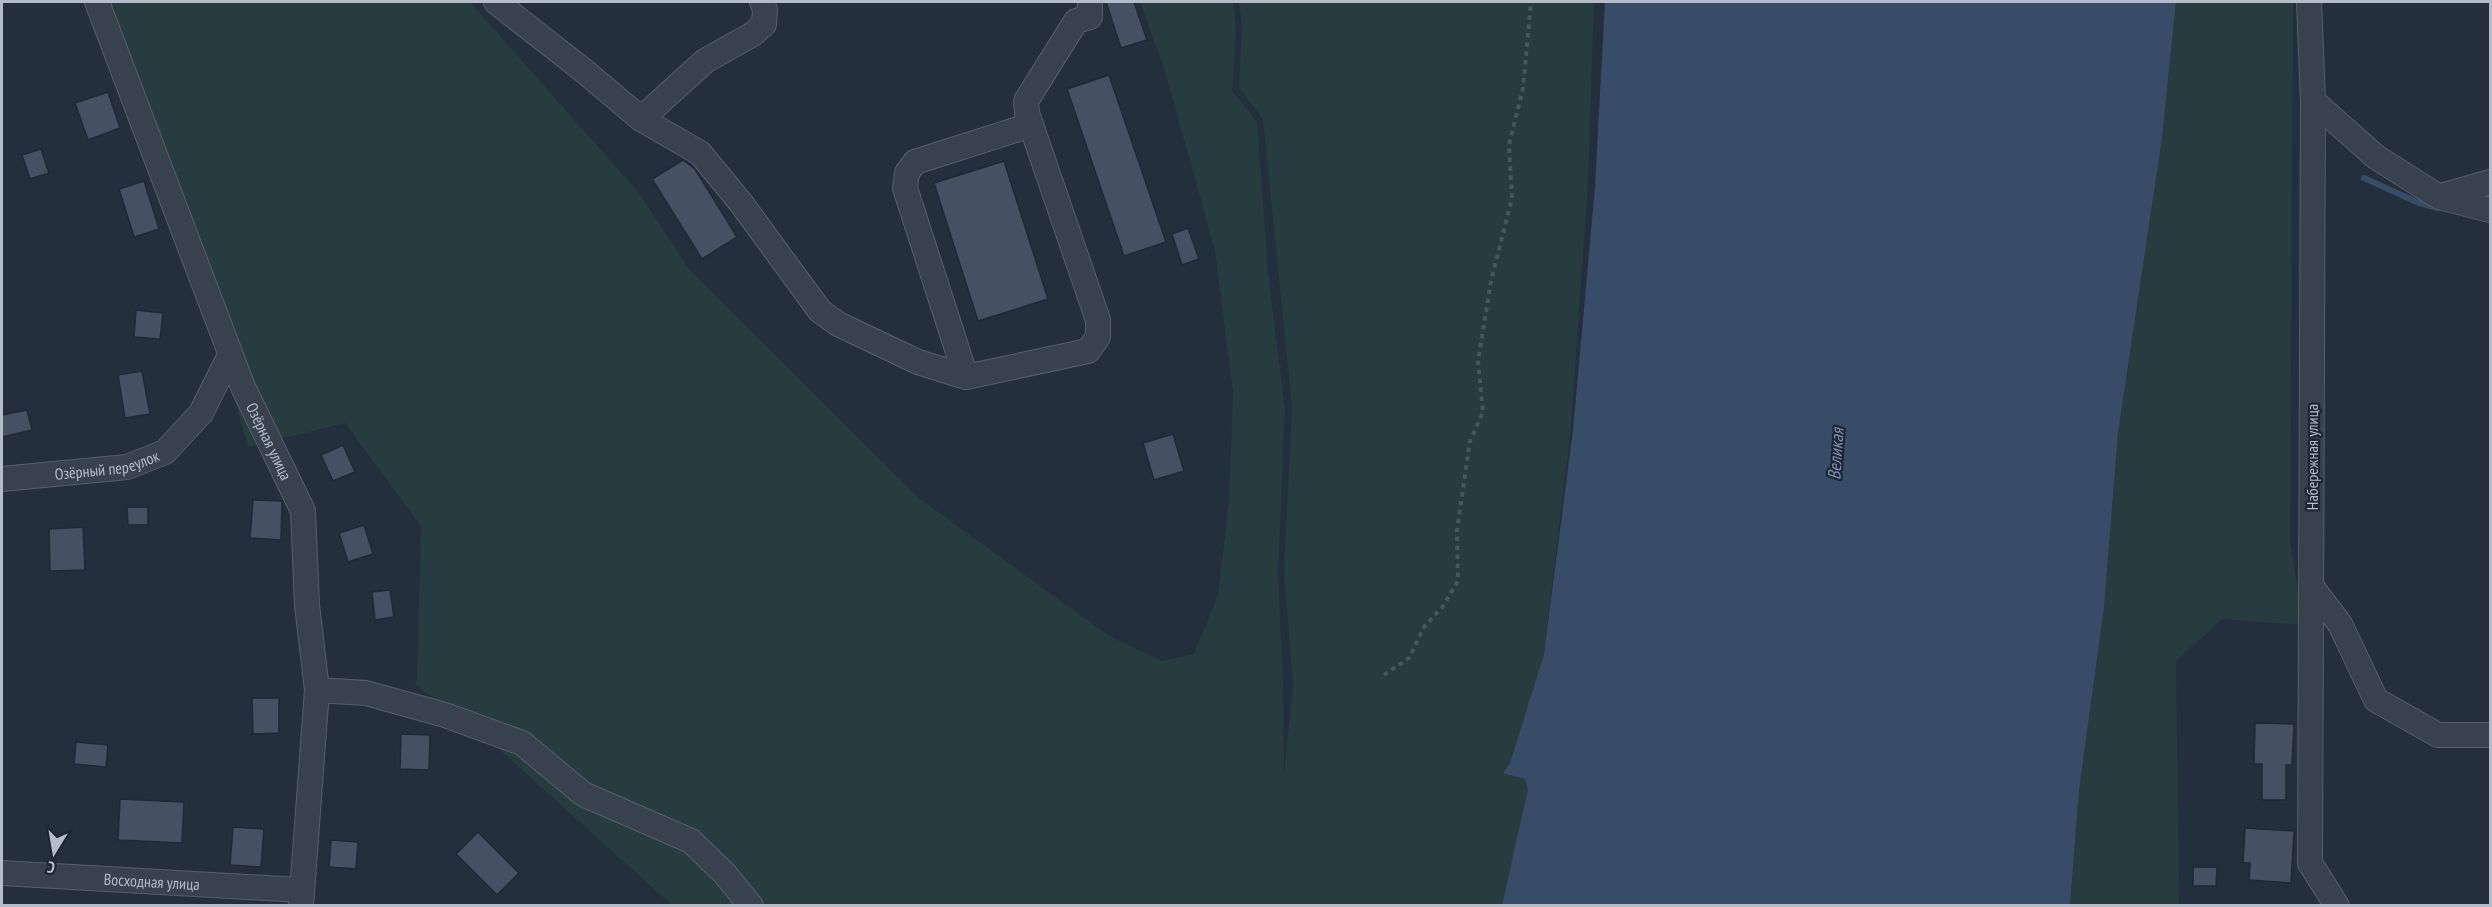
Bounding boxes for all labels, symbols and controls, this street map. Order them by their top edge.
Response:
street label: Озёрная улица [242,399,296,483]
street label: Набережная улица [2302,404,2322,510]
water label: Великая [1822,425,1849,481]
street label: Озёрный переулок [54,445,163,484]
north arrow [24,823,84,883]
text: С [45,857,57,878]
street label: Восходная улица [103,869,200,894]

